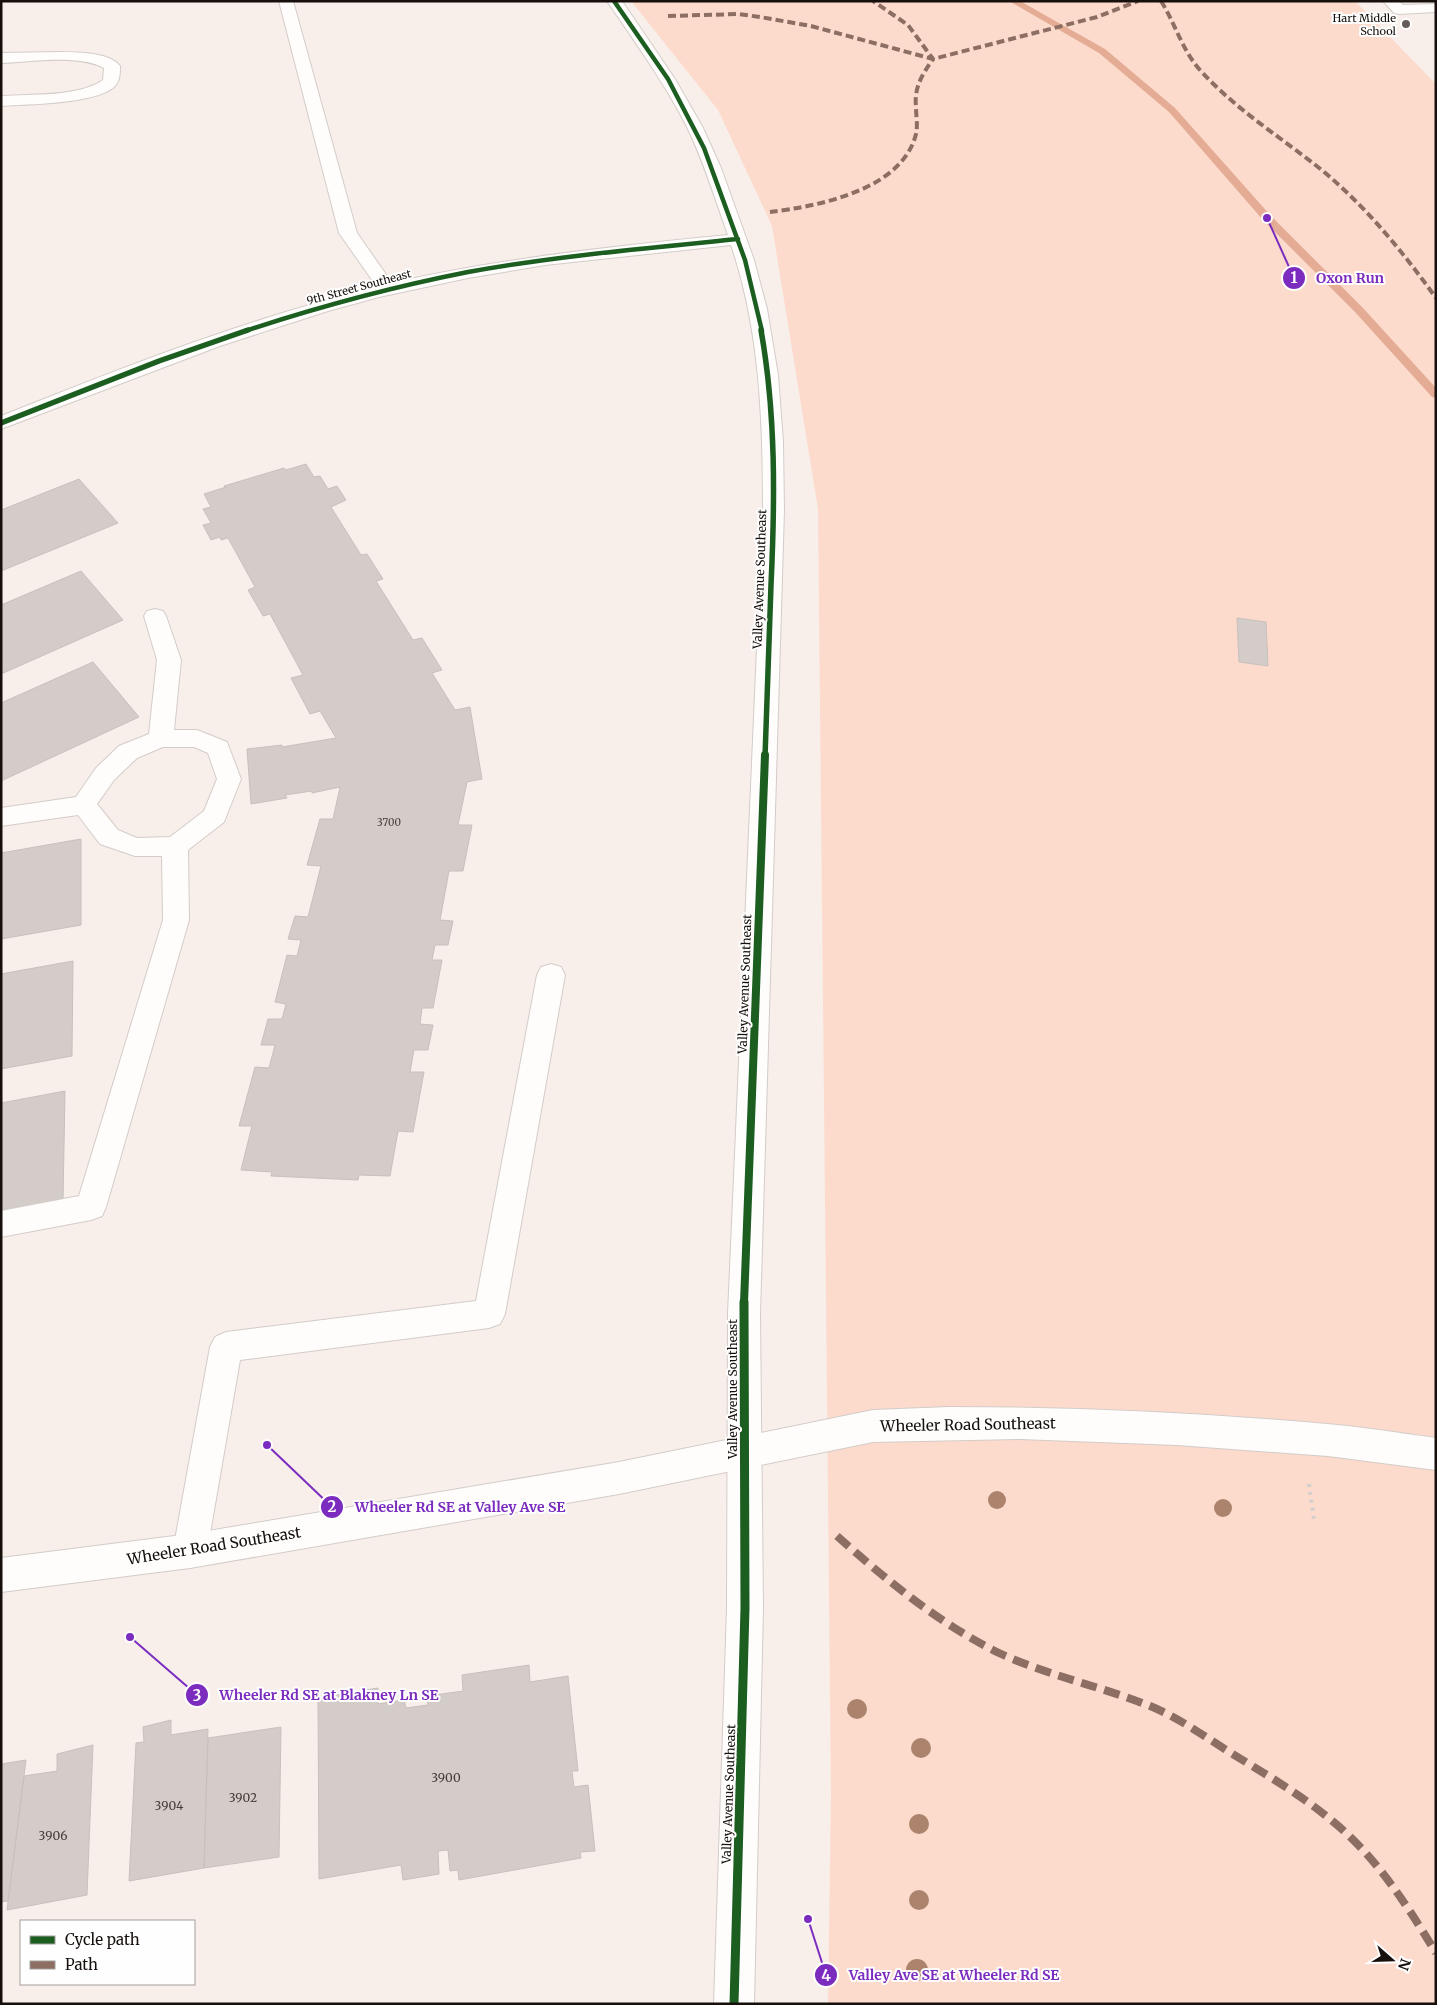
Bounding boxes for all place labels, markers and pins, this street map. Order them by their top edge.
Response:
place label: Hart Middle School [1333,11,1397,38]
marker: Hart Middle School [1400,18,1412,30]
callout: Oxon Run [1281,263,1394,292]
callout: Wheeler Rd SE at Valley Ave SE [320,1492,575,1521]
callout: Wheeler Rd SE at Blakney Ln SE [185,1681,449,1710]
callout: Valley Ave SE at Wheeler Rd SE [813,1961,1069,1990]

